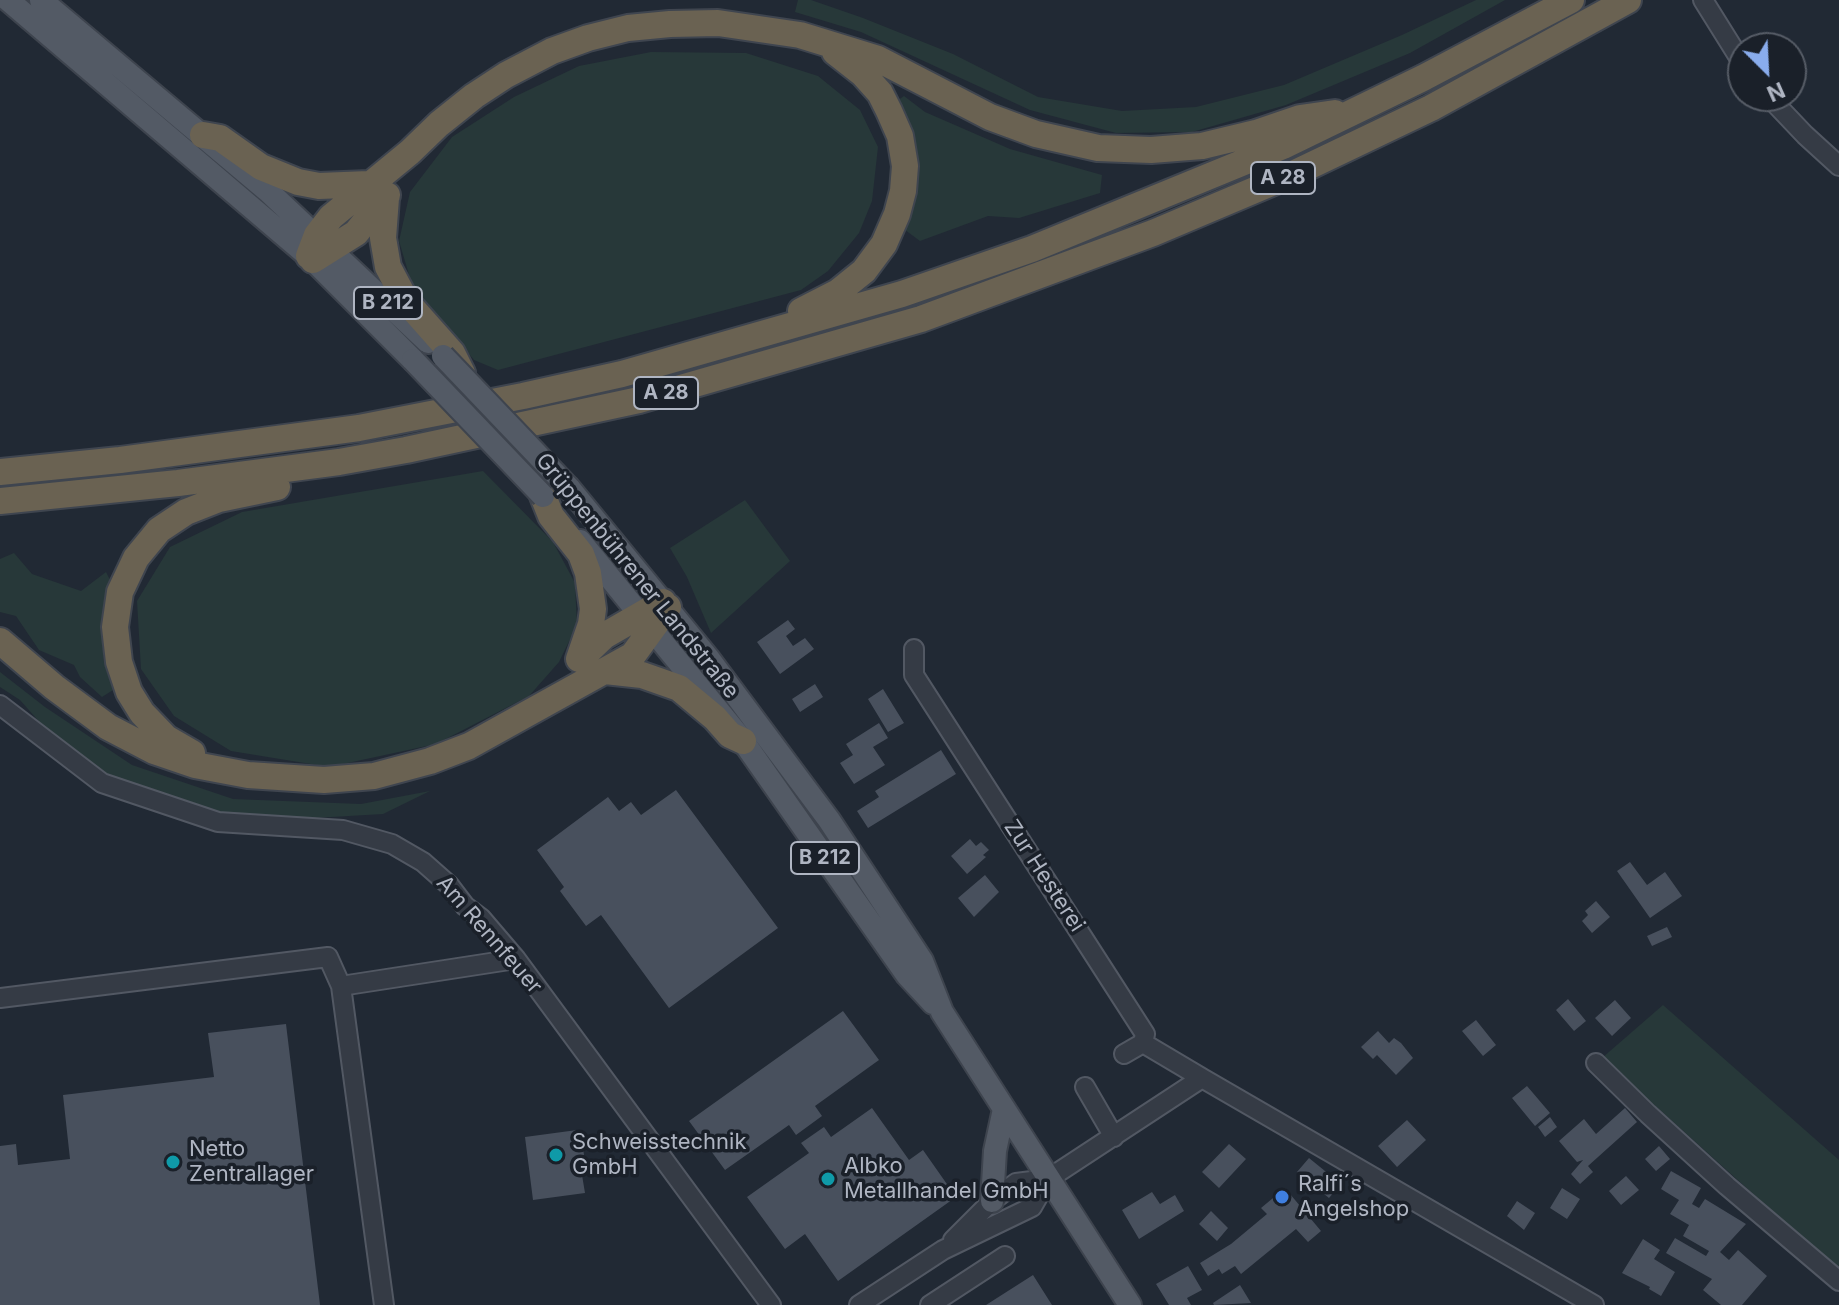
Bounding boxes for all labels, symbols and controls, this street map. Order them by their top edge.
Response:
north arrow [1727,32,1807,112]
text: N [1763,77,1789,107]
road number: A 28 [1251,162,1315,194]
road number: B 212 [354,287,422,319]
road number: A 28 [634,377,698,409]
street label: Grüppenbührener Landstraße [530,448,744,704]
street label: Zur Hesterei [998,815,1090,937]
road number: B 212 [791,842,859,874]
street label: Am Rennfeuer [431,871,547,999]
place label: Schweisstechnik GmbH [572,1129,746,1180]
place label: Netto Zentrallager [189,1136,314,1188]
marker: Schweisstechnik GmbH [547,1146,565,1164]
marker: Netto Zentrallager [164,1153,182,1171]
place label: Albko Metallhandel GmbH [844,1153,1049,1204]
marker: Albko Metallhandel GmbH [819,1170,837,1188]
place label: Ralfi´s Angelshop [1298,1171,1409,1222]
marker: Ralfi´s Angelshop [1273,1188,1291,1206]

